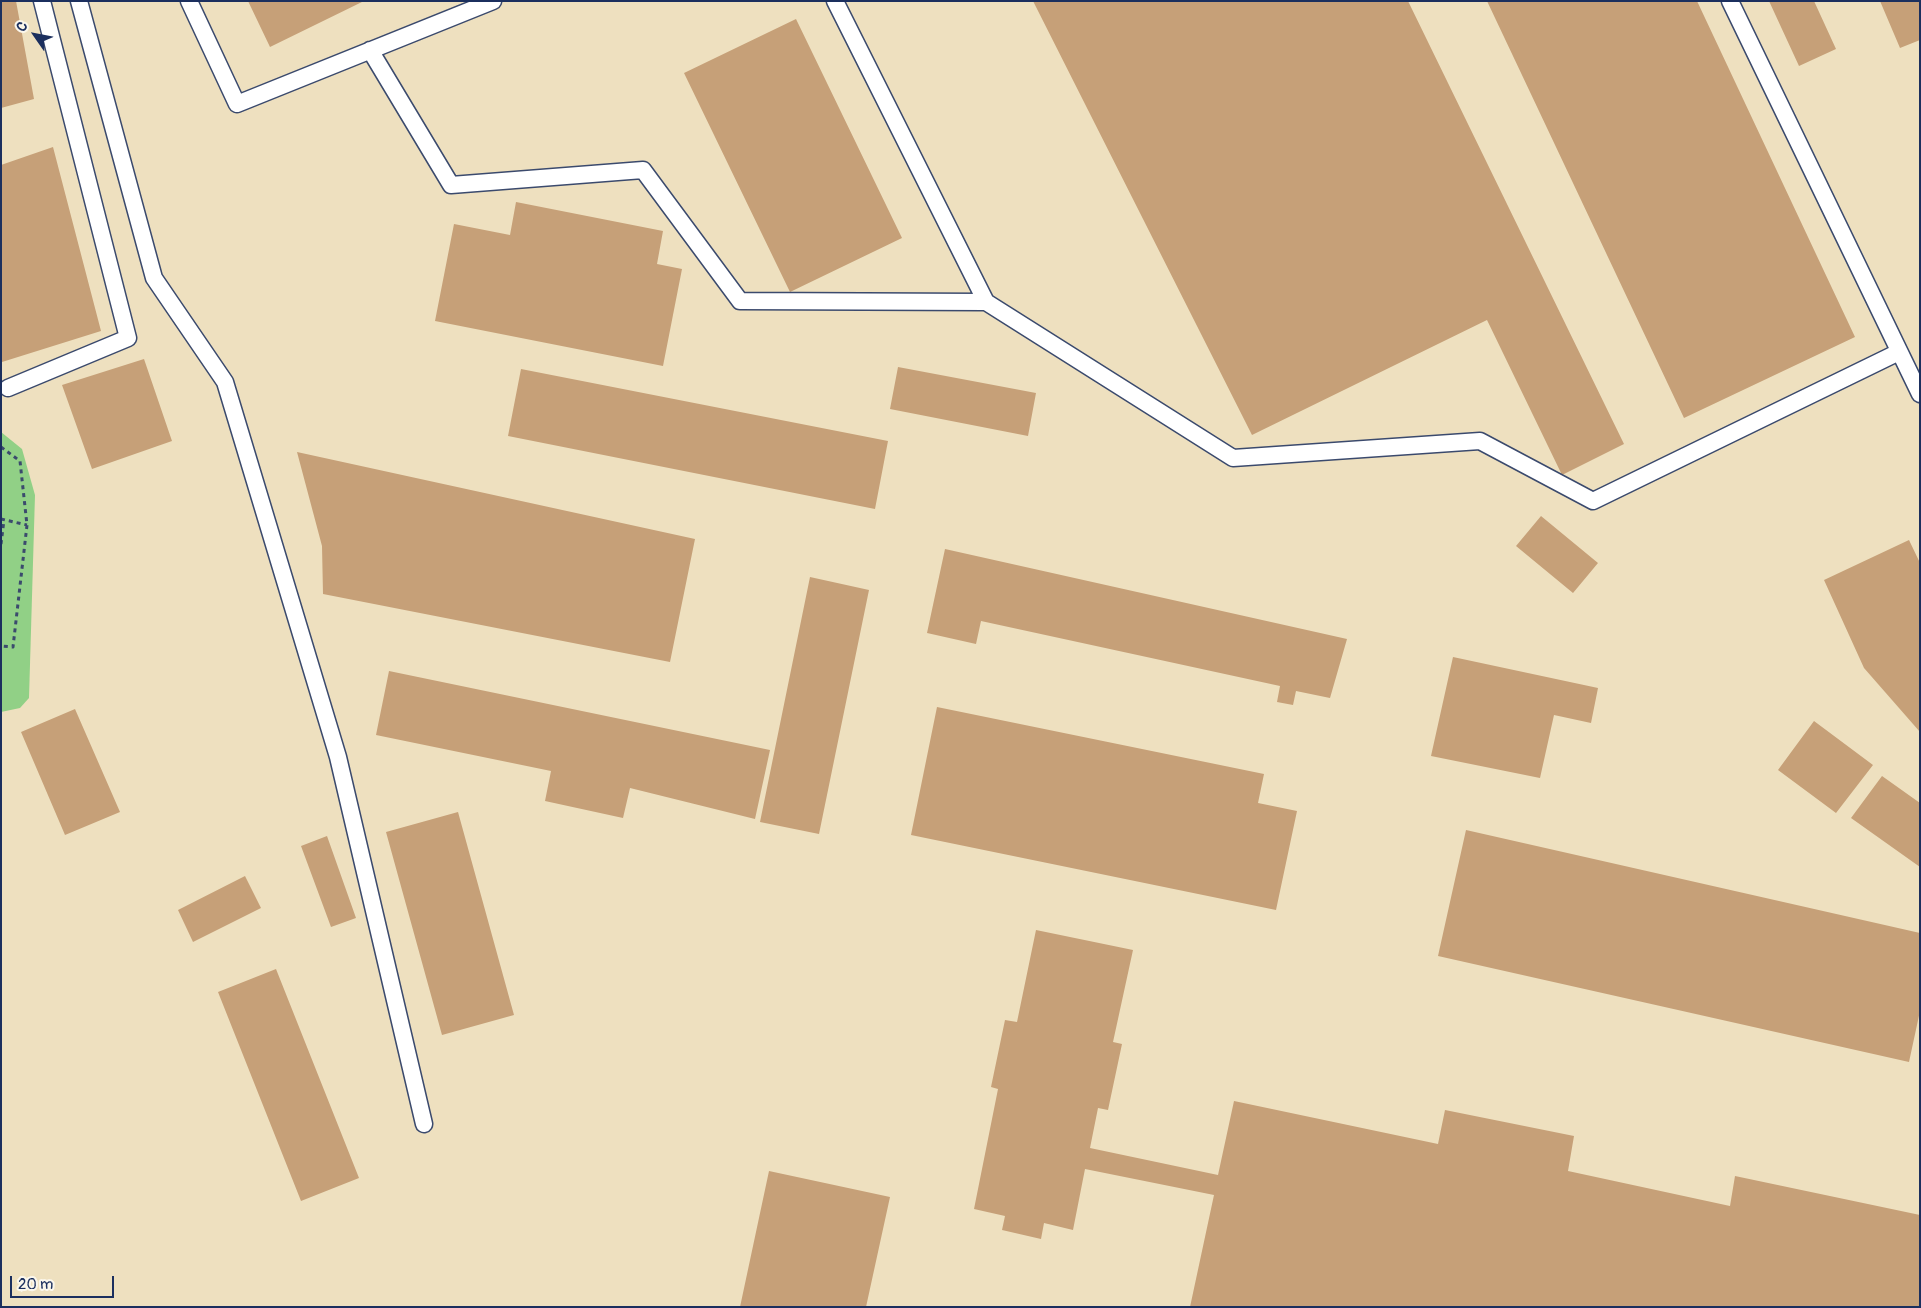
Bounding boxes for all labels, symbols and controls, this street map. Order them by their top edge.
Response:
north arrow [10,10,60,60]
text: С [13,18,31,35]
scale bar [12,1266,116,1298]
text: 20 m [18,1275,53,1294]

